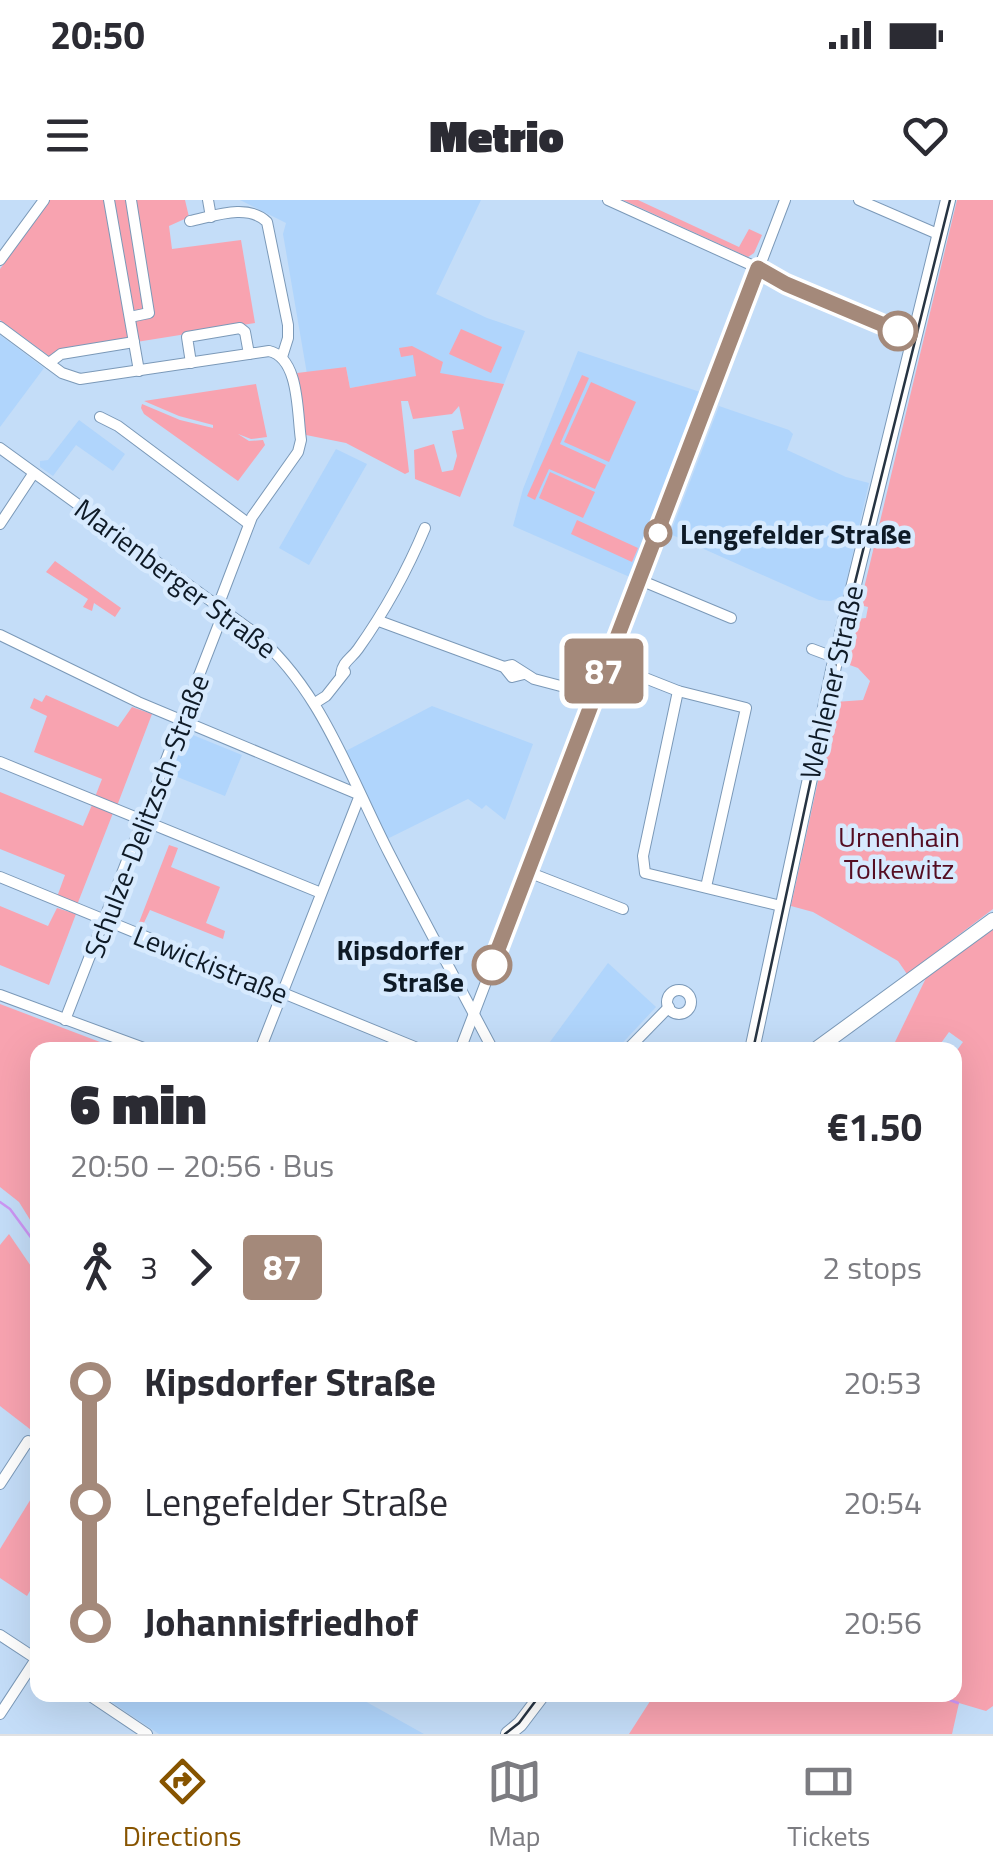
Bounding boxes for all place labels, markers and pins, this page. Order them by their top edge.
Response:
unlabelled marker [879,312,917,350]
place label: Lengefelder Straße [680,512,912,555]
marker: Lengefelder Straße [645,520,671,546]
place label: Kipsdorfer Straße [336,928,464,1003]
marker: Kipsdorfer Straße [473,946,511,984]

